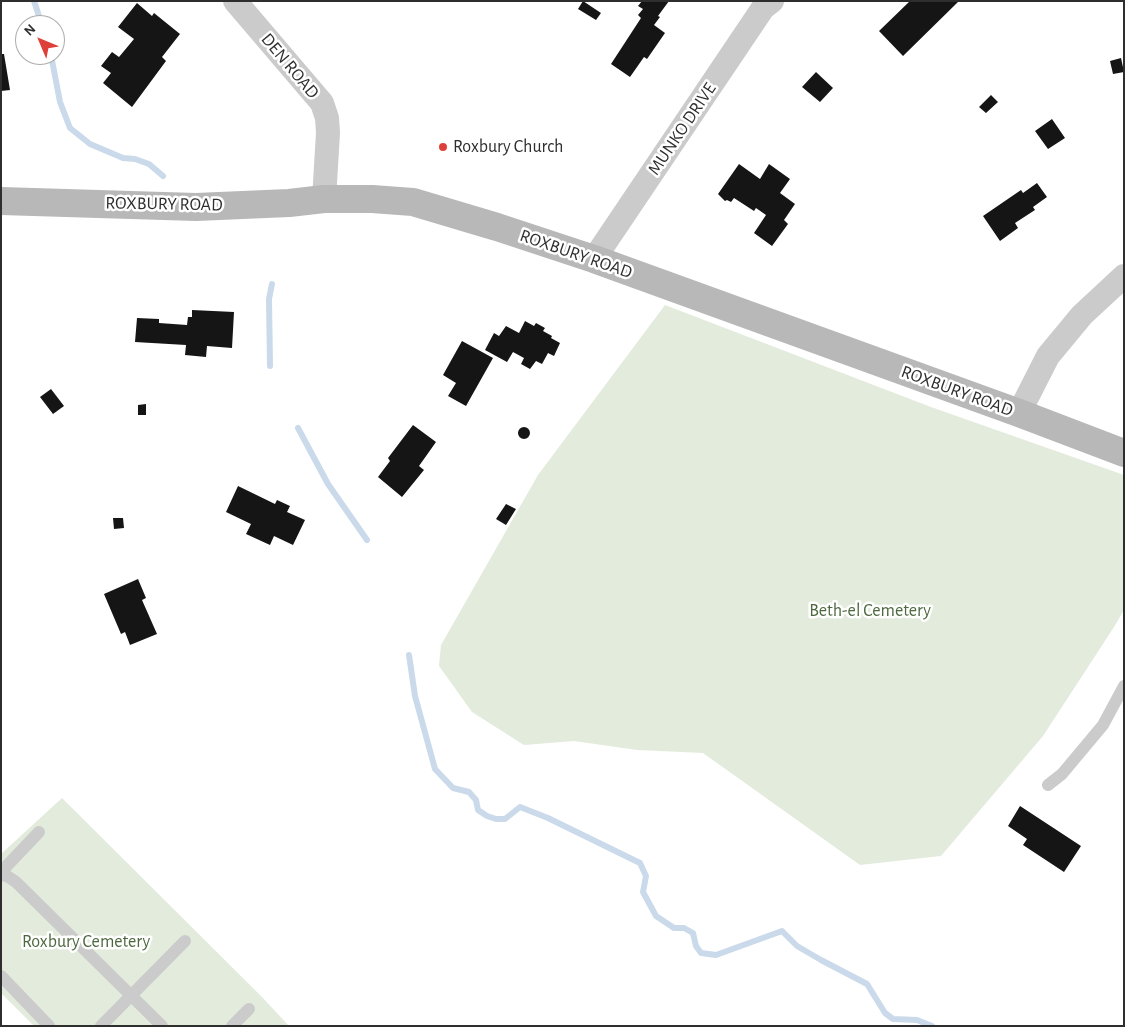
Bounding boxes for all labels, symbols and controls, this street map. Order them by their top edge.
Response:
north arrow [15,15,65,65]
text: N [22,22,38,38]
street label: DEN ROAD [256,29,324,103]
street label: MUNKO DRIVE [643,79,721,179]
place label: Roxbury Church [453,136,563,158]
marker: Roxbury Church [437,141,449,153]
street label: ROXBURY ROAD [105,192,223,216]
street label: ROXBURY ROAD [517,225,635,283]
street label: ROXBURY ROAD [898,361,1016,421]
park label: Beth-el Cemetery [809,600,931,622]
park label: Roxbury Cemetery [22,931,150,953]

